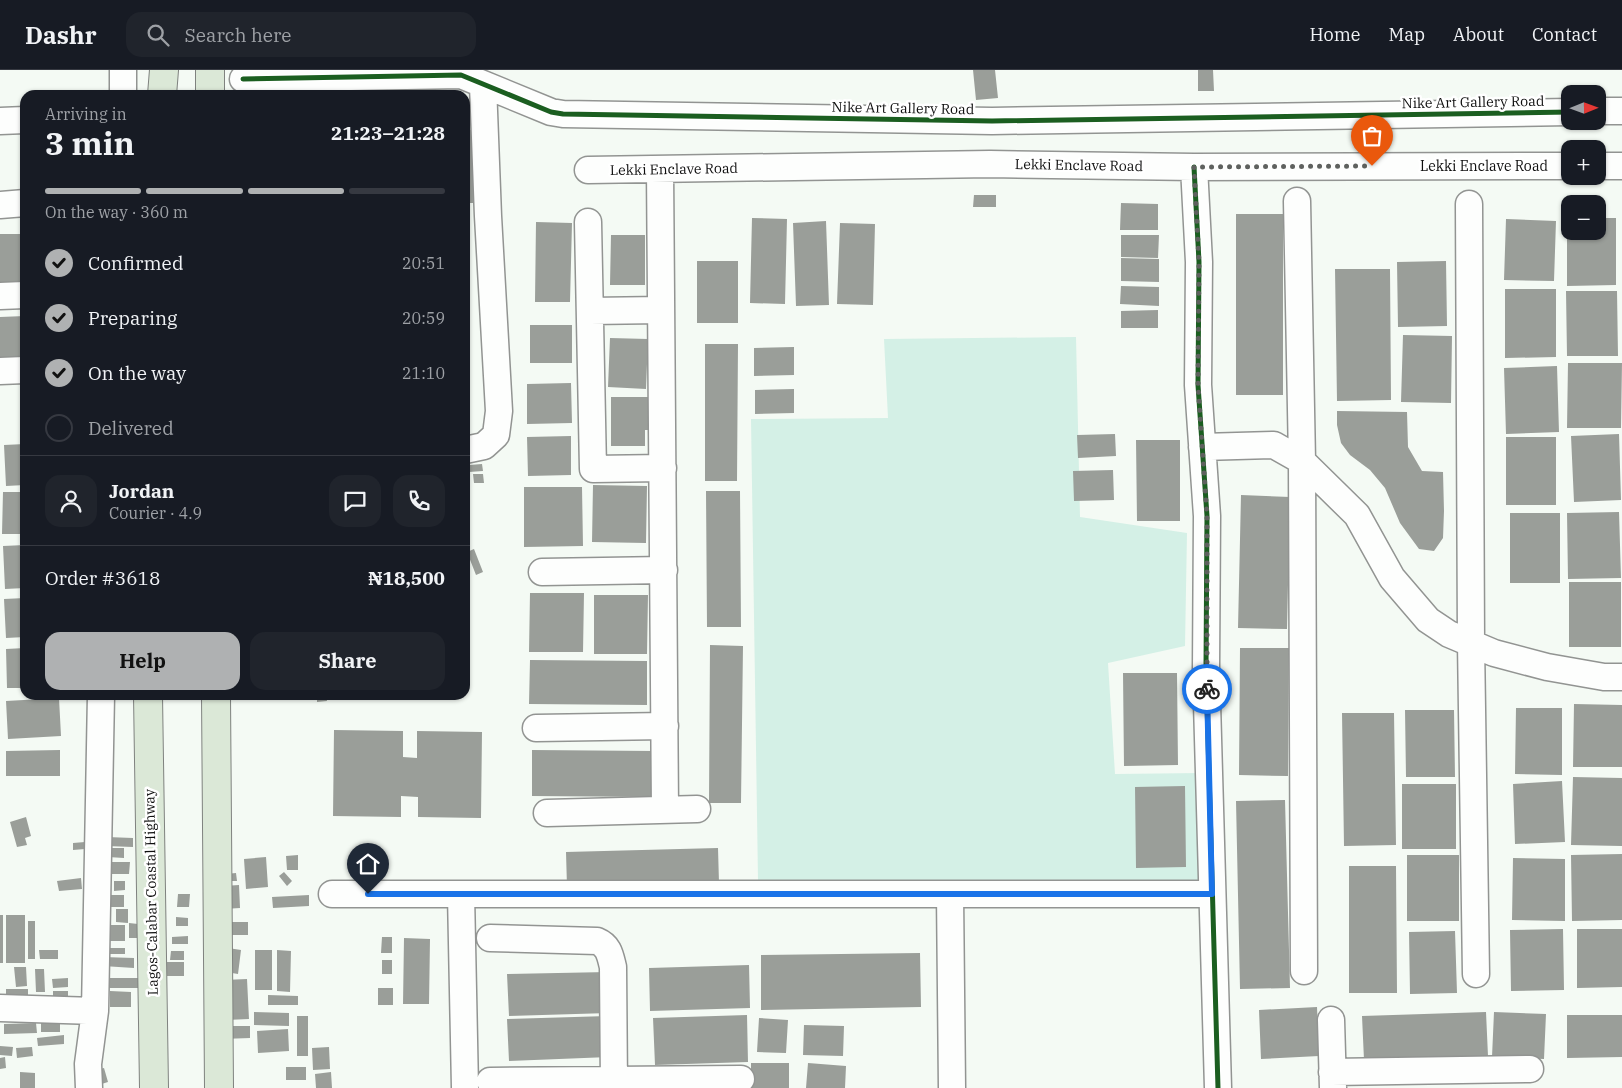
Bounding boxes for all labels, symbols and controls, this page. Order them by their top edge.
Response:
search box [126,12,476,57]
text: Dashr [25,19,96,51]
icon: search [144,21,172,49]
text: Search here [184,23,292,47]
text: Home [1309,23,1361,46]
text: Map [1389,23,1425,46]
text: About [1453,23,1504,46]
text: Contact [1532,23,1597,46]
north arrow [1561,85,1606,130]
map controls [1561,85,1606,240]
street label: Nike Art Gallery Road [1402,92,1545,112]
street label: Nike Art Gallery Road [832,98,975,118]
text: Arriving in [45,104,127,124]
pin [1351,115,1393,166]
text: 21:23–21:28 [331,121,445,145]
text: 3 min [45,122,135,164]
icon: bag [1358,122,1386,150]
button: + [1561,140,1606,185]
street label: Lekki Enclave Road [1015,155,1144,175]
street label: Lekki Enclave Road [1420,157,1549,175]
street label: Lekki Enclave Road [610,159,739,179]
button: − [1561,195,1606,240]
text: On the way · 360 m [45,202,188,222]
icon: check [45,249,73,277]
text: Confirmed [88,251,183,275]
text: 20:51 [402,253,445,273]
icon: check [45,304,73,332]
text: Preparing [88,306,177,330]
text: 20:59 [402,308,445,328]
icon: check [45,359,73,387]
text: On the way [88,361,186,385]
text: 21:10 [402,363,445,383]
text: Delivered [88,416,174,440]
button: person [45,475,97,527]
button: chat [329,475,381,527]
button: phone [393,475,445,527]
text: Jordan [109,479,174,503]
text: Courier · 4.9 [109,503,202,523]
text: Order #3618 [45,566,160,590]
text: ₦18,500 [368,566,445,590]
button: Help [45,632,240,690]
button: Share [250,632,445,690]
courier [1182,664,1232,714]
icon: bike [1193,675,1221,703]
street label: Lagos-Calabar Coastal Highway [140,788,162,995]
pin [347,843,389,894]
icon: home [354,850,382,878]

